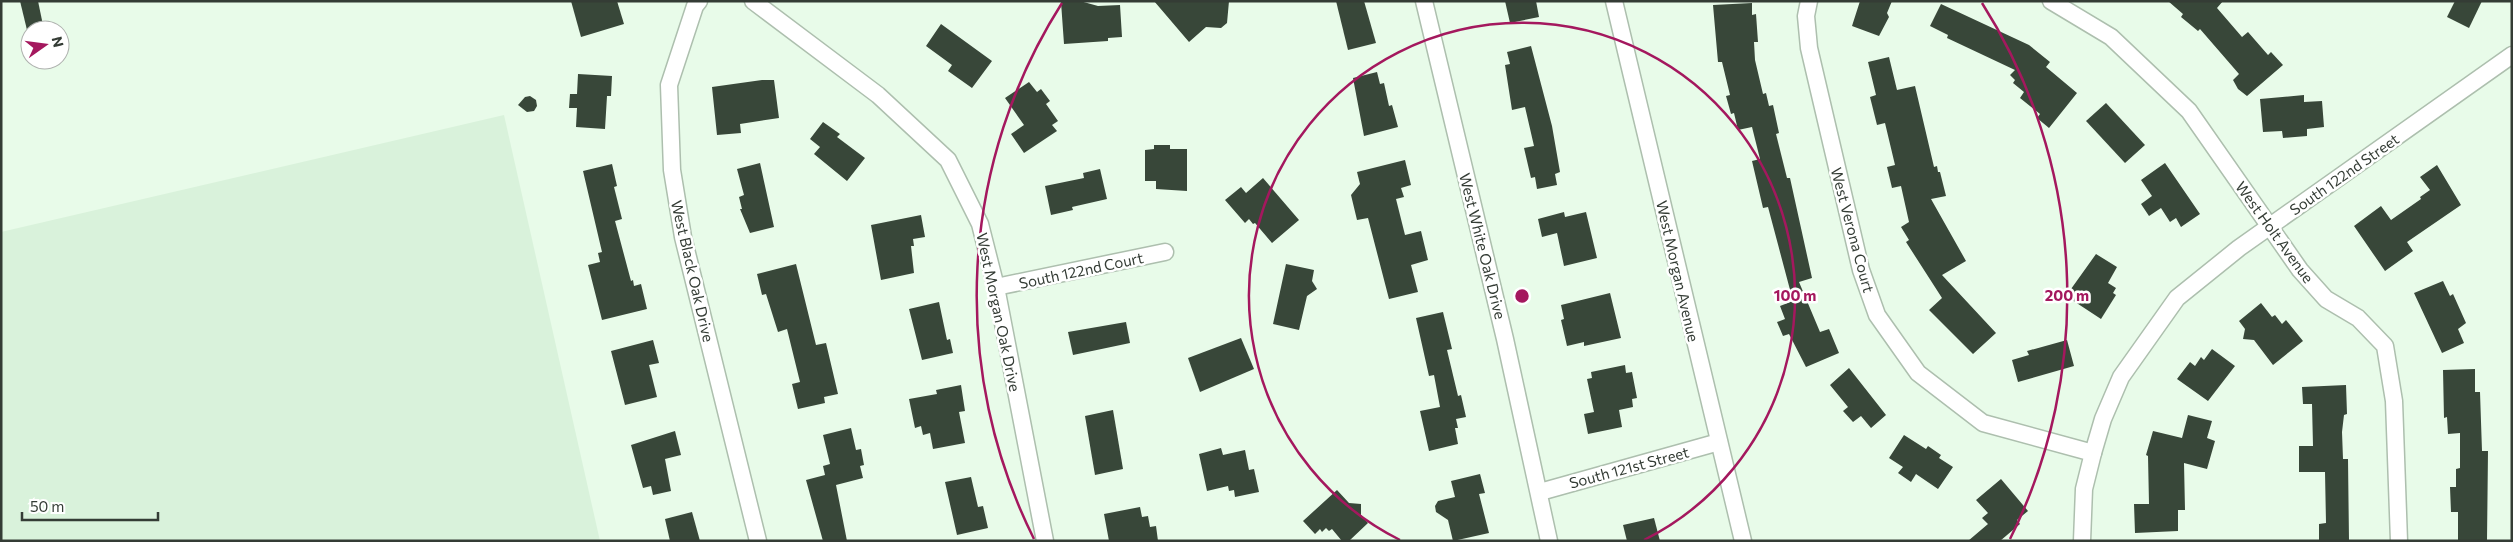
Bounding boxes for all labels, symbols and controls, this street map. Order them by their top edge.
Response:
north arrow [20,20,70,70]
text: N [49,35,68,49]
street label: South 122nd Street [2286,130,2402,218]
street label: West Verona Court [1828,165,1878,295]
street label: West White Oak Drive [1456,171,1510,321]
street label: West Holt Avenue [2232,178,2318,286]
street label: West Black Oak Drive [668,198,718,344]
street label: West Morgan Avenue [1653,199,1703,344]
street label: West Morgan Oak Drive [973,231,1025,393]
street label: South 122nd Court [1017,248,1145,292]
text: 100 m [1774,286,1816,304]
text: 200 m [2045,286,2089,304]
centre of rings [1513,287,1531,305]
street label: South 121st Street [1567,442,1691,492]
scale bar [22,490,159,522]
text: 50 m [30,497,64,515]

